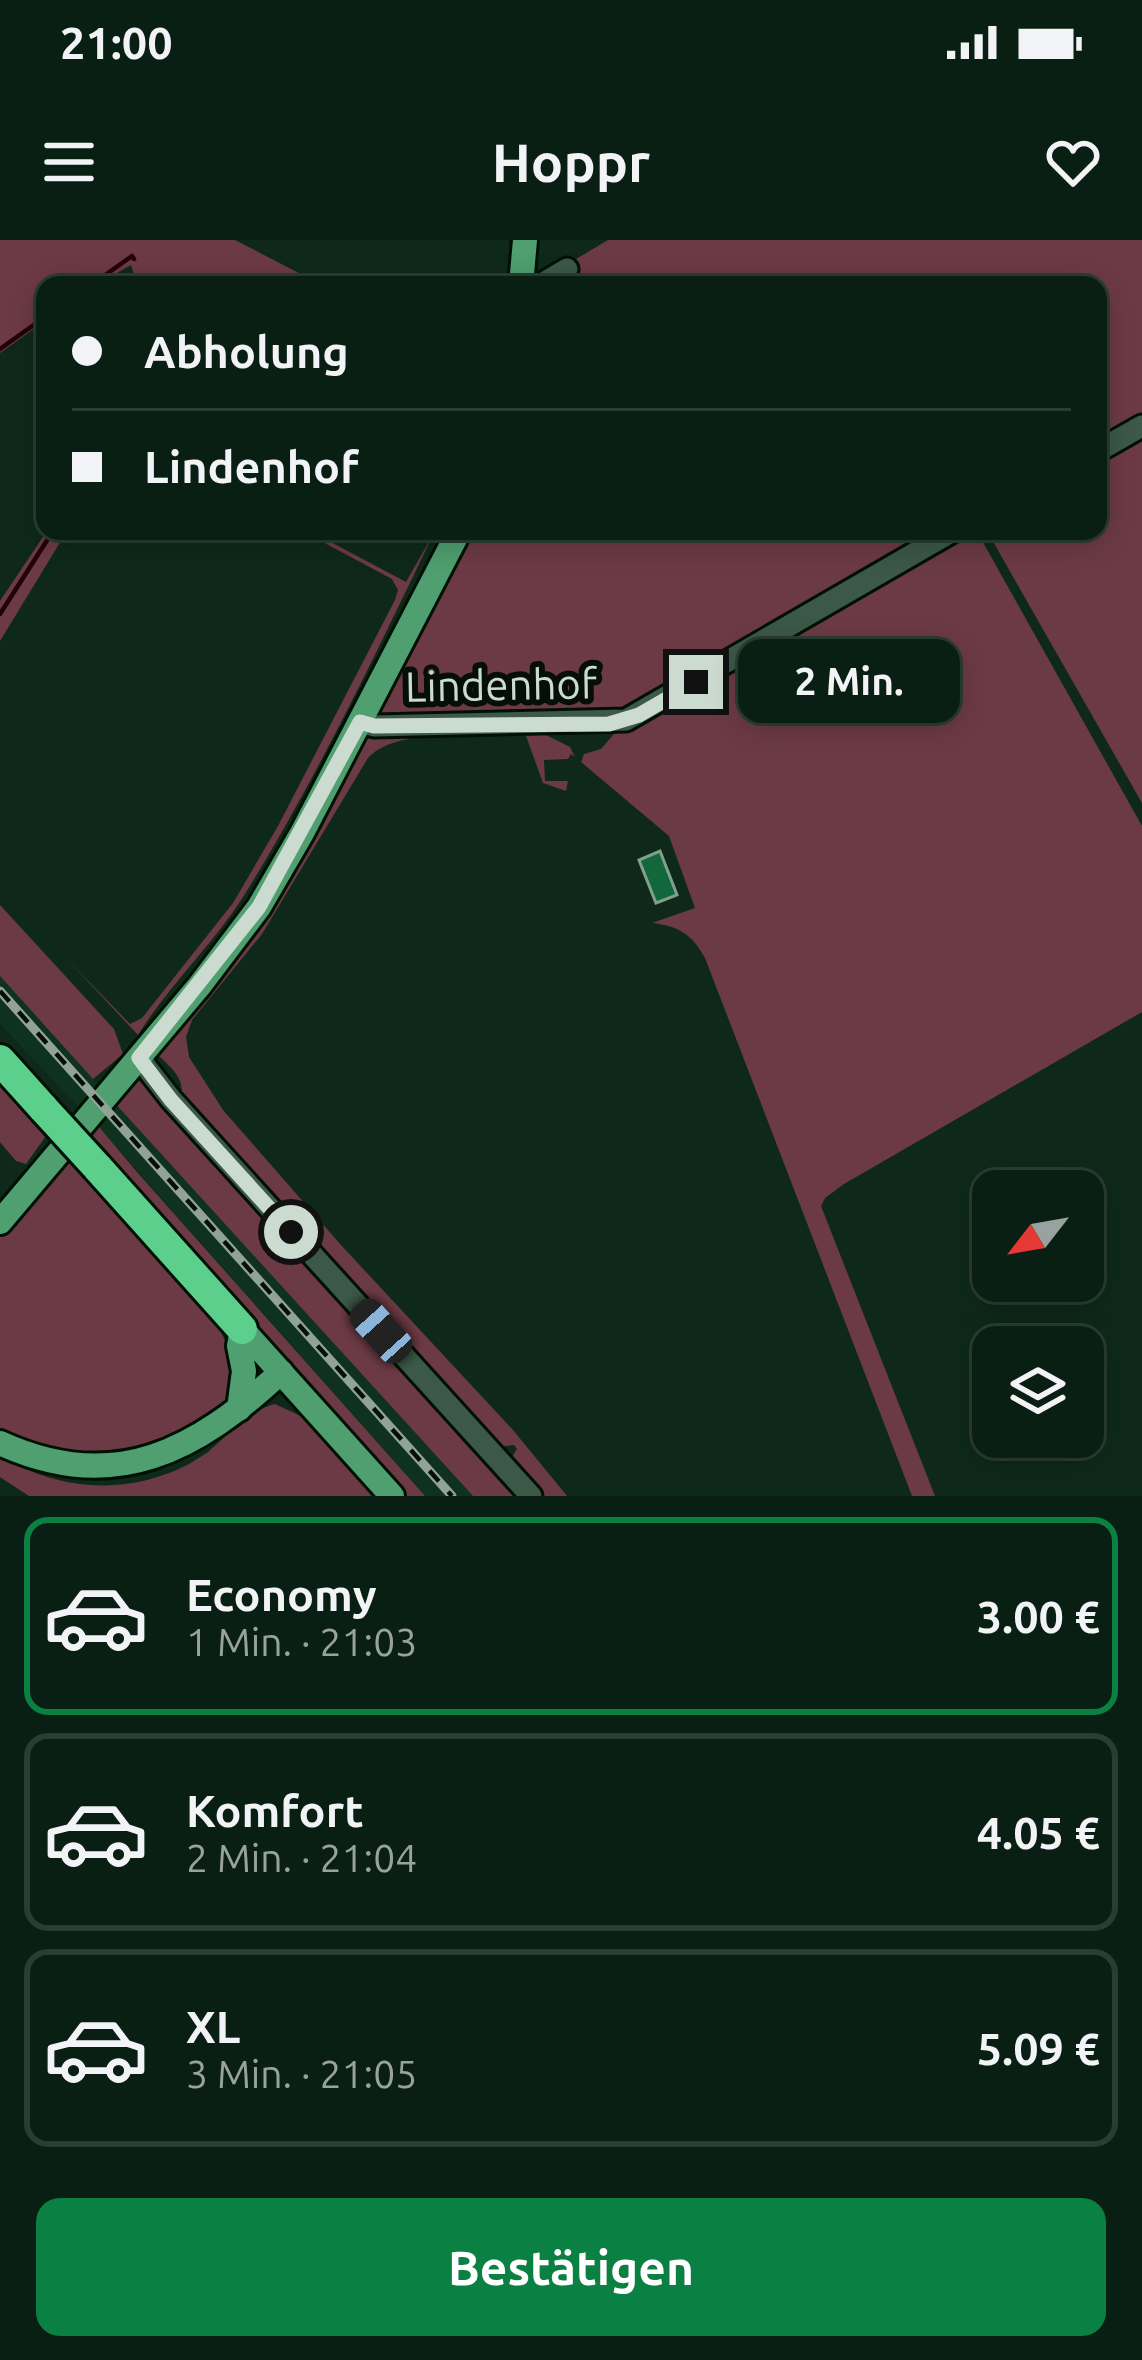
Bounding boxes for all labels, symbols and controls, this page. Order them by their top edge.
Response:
text: 21:00 [60,17,173,68]
icon: menu [36,129,102,195]
icon: heart [1040,129,1106,195]
text: Hoppr [492,132,650,192]
text: Abholung [144,326,349,377]
text: Lindenhof [144,441,359,492]
callout: 2 Min. [738,640,960,724]
route end [669,655,723,709]
street label: Lindenhof [405,659,598,710]
text: 2 Min. [794,659,904,702]
north arrow [972,1170,1104,1302]
map controls [972,1170,1104,1458]
route start [264,1205,318,1259]
car [344,1292,418,1370]
button: layers [972,1326,1104,1458]
icon: car [42,1562,150,1670]
text: Economy [186,1569,377,1620]
text: 3.00 € [977,1591,1100,1642]
text: 1 Min. · 21:03 [186,1620,417,1663]
icon: car [42,1778,150,1886]
text: Komfort [186,1785,364,1836]
text: 4.05 € [977,1807,1100,1858]
text: 2 Min. · 21:04 [186,1836,417,1879]
icon: car [42,1994,150,2102]
text: XL [186,2001,240,2052]
text: 5.09 € [977,2023,1100,2074]
text: 3 Min. · 21:05 [186,2052,417,2095]
button: Bestätigen [36,2198,1106,2336]

